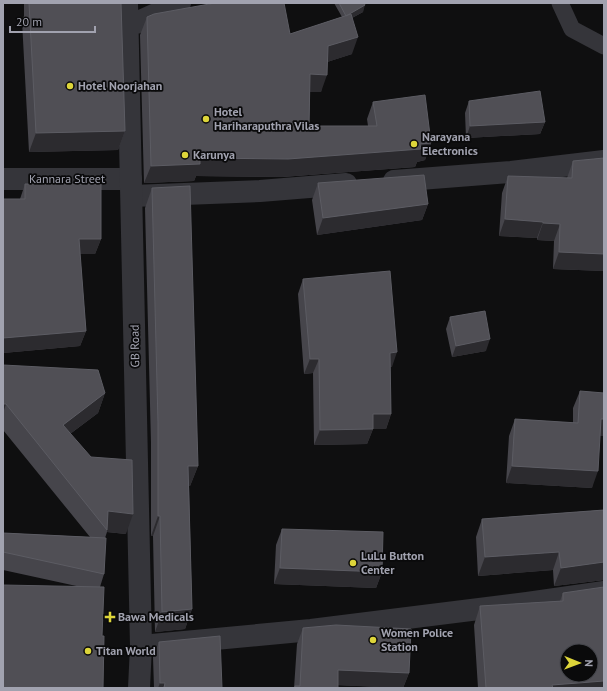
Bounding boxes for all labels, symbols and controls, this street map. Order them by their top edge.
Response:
scale bar [10,8,95,34]
text: 20 m [16,14,42,29]
place label: Hotel Noorjahan [78,78,162,93]
marker: Hotel Noorjahan [65,81,75,91]
place label: Hotel Hariharaputhra Vilas [214,104,319,133]
marker: Hotel Hariharaputhra Vilas [201,114,211,124]
place label: Narayana Electronics [422,129,478,158]
marker: Narayana Electronics [409,139,419,149]
place label: Karunya [193,147,235,162]
marker: Karunya [180,150,190,160]
street label: Kannara Street [29,171,105,186]
street label: GB Road [127,324,142,368]
place label: LuLu Button Center [361,548,424,577]
marker: LuLu Button Center [348,558,358,568]
place label: Bawa Medicals [118,609,194,624]
marker: Bawa Medicals [105,612,115,622]
place label: Women Police Station [381,625,453,654]
marker: Women Police Station [368,635,378,645]
place label: Titan World [96,643,156,658]
north arrow [559,643,599,683]
marker: Titan World [83,646,93,656]
text: N [582,659,596,667]

